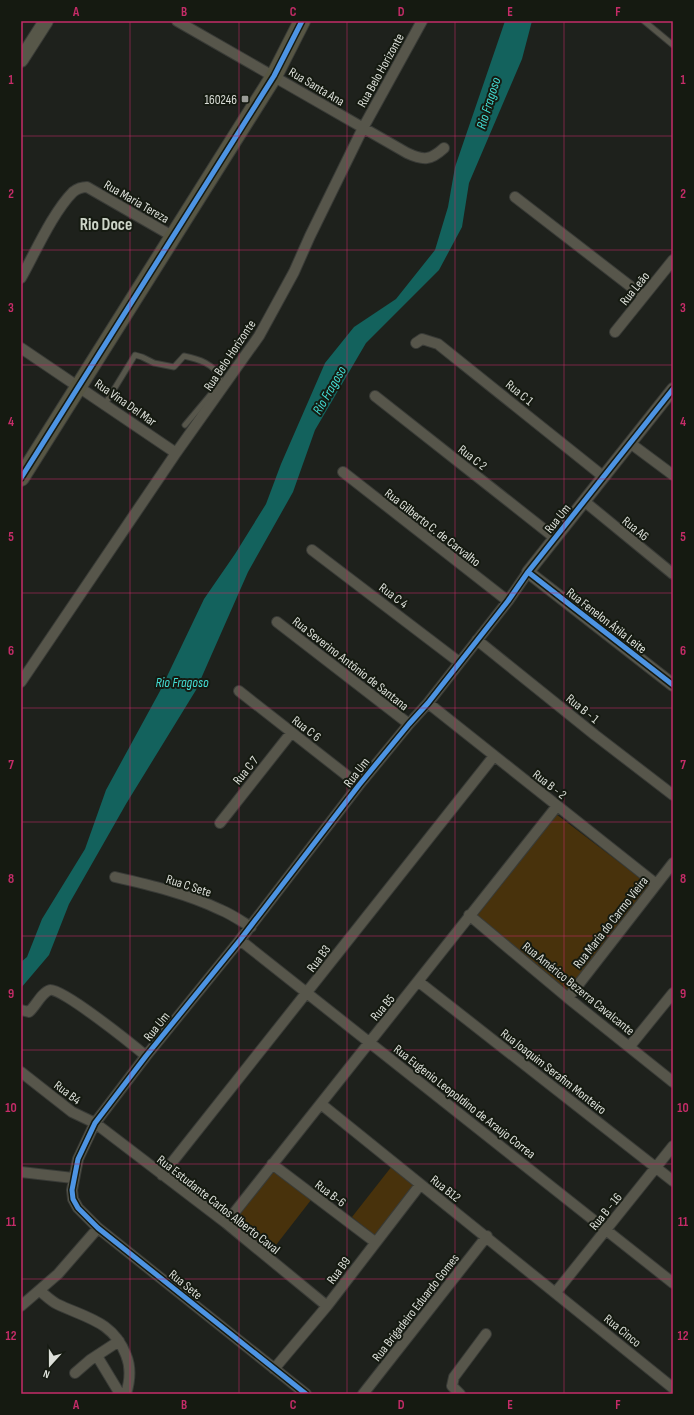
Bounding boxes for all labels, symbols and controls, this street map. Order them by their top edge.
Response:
text: A [72,4,80,20]
text: B [181,4,187,20]
text: C [290,4,297,20]
text: D [398,4,405,20]
text: E [507,4,513,20]
text: F [615,4,621,20]
street label: Rua Belo Horizonte [354,31,408,110]
street label: Rua Santa Ana [286,64,347,110]
text: 1 [8,72,14,88]
text: 1 [680,72,686,88]
water label: Rio Fragoso [473,75,504,131]
place label: 160246 [205,92,237,108]
marker: 160246 [240,94,250,104]
street label: Rua Maria Tereza [101,177,172,227]
text: 2 [8,186,14,202]
text: 2 [680,186,686,202]
district label: Rio Doce [80,215,132,235]
street label: Rua Leão [616,269,653,309]
text: 3 [8,300,14,316]
text: 3 [680,300,686,316]
street label: Rua Belo Horizonte [200,317,259,394]
water label: Rio Fragoso [309,363,350,418]
street label: Rua Vina Del Mar [91,376,160,430]
street label: Rua C 1 [502,377,537,409]
text: 4 [8,414,14,430]
text: 4 [680,414,686,430]
street label: Rua C 2 [455,442,490,474]
street label: Rua Gilberto C. de Carvalho [381,485,484,570]
street label: Rua Um [541,501,574,537]
street label: Rua A6 [619,513,652,545]
text: 5 [8,529,14,545]
text: 5 [680,529,686,545]
street label: Rua C 4 [376,580,412,612]
street label: Rua Fenelon Átila Leite [563,584,650,657]
street label: Rua Severino Antônio de Santana [289,613,412,714]
text: 6 [8,643,14,659]
text: 6 [680,643,686,659]
water label: Rio Fragoso [155,674,209,691]
street label: Rua B - 1 [563,691,602,727]
street label: Rua C 6 [289,712,324,745]
street label: Rua C 7 [229,753,263,788]
street label: Rua Um [340,755,373,791]
text: 7 [8,757,14,773]
text: 7 [680,757,686,773]
street label: Rua B - 2 [529,767,570,803]
text: 8 [8,871,14,887]
street label: Rua C Sete [164,871,213,901]
text: 8 [680,871,686,887]
street label: Rua Maria do Carmo Vieira [570,873,652,972]
street label: Rua Américo Bezerra Cavalcante [519,939,638,1039]
street label: Rua B3 [303,942,334,975]
text: 9 [8,986,14,1002]
text: 9 [680,986,686,1002]
street label: Rua B5 [367,991,398,1024]
street label: Rua Um [140,1009,173,1045]
street label: Rua Joaquim Serafim Monteiro [497,1026,609,1118]
street label: Rua Eugenio Leopoldino de Araujo Correa [390,1041,539,1162]
street label: Rua B4 [51,1077,85,1109]
text: 10 [5,1100,17,1116]
text: 10 [677,1100,689,1116]
street label: Rua Estudante Carlos Alberto Caval [154,1152,283,1258]
street label: Rua B12 [427,1172,464,1206]
street label: Rua B-6 [312,1177,349,1211]
street label: Rua B - 16 [586,1189,626,1234]
text: 11 [6,1214,16,1230]
text: 11 [678,1214,688,1230]
street label: Rua Brigadeiro Eduardo Gomes [369,1250,463,1365]
street label: Rua B9 [323,1254,354,1287]
street label: Rua Sete [165,1266,205,1303]
street label: Rua Cinco [600,1311,644,1351]
text: 12 [6,1328,17,1344]
text: 12 [678,1328,689,1344]
north arrow [30,1345,70,1385]
text: N [41,1367,52,1381]
text: A [72,1397,80,1413]
text: B [181,1397,187,1413]
text: C [290,1397,297,1413]
text: D [398,1397,405,1413]
text: E [507,1397,513,1413]
text: F [615,1397,621,1413]

